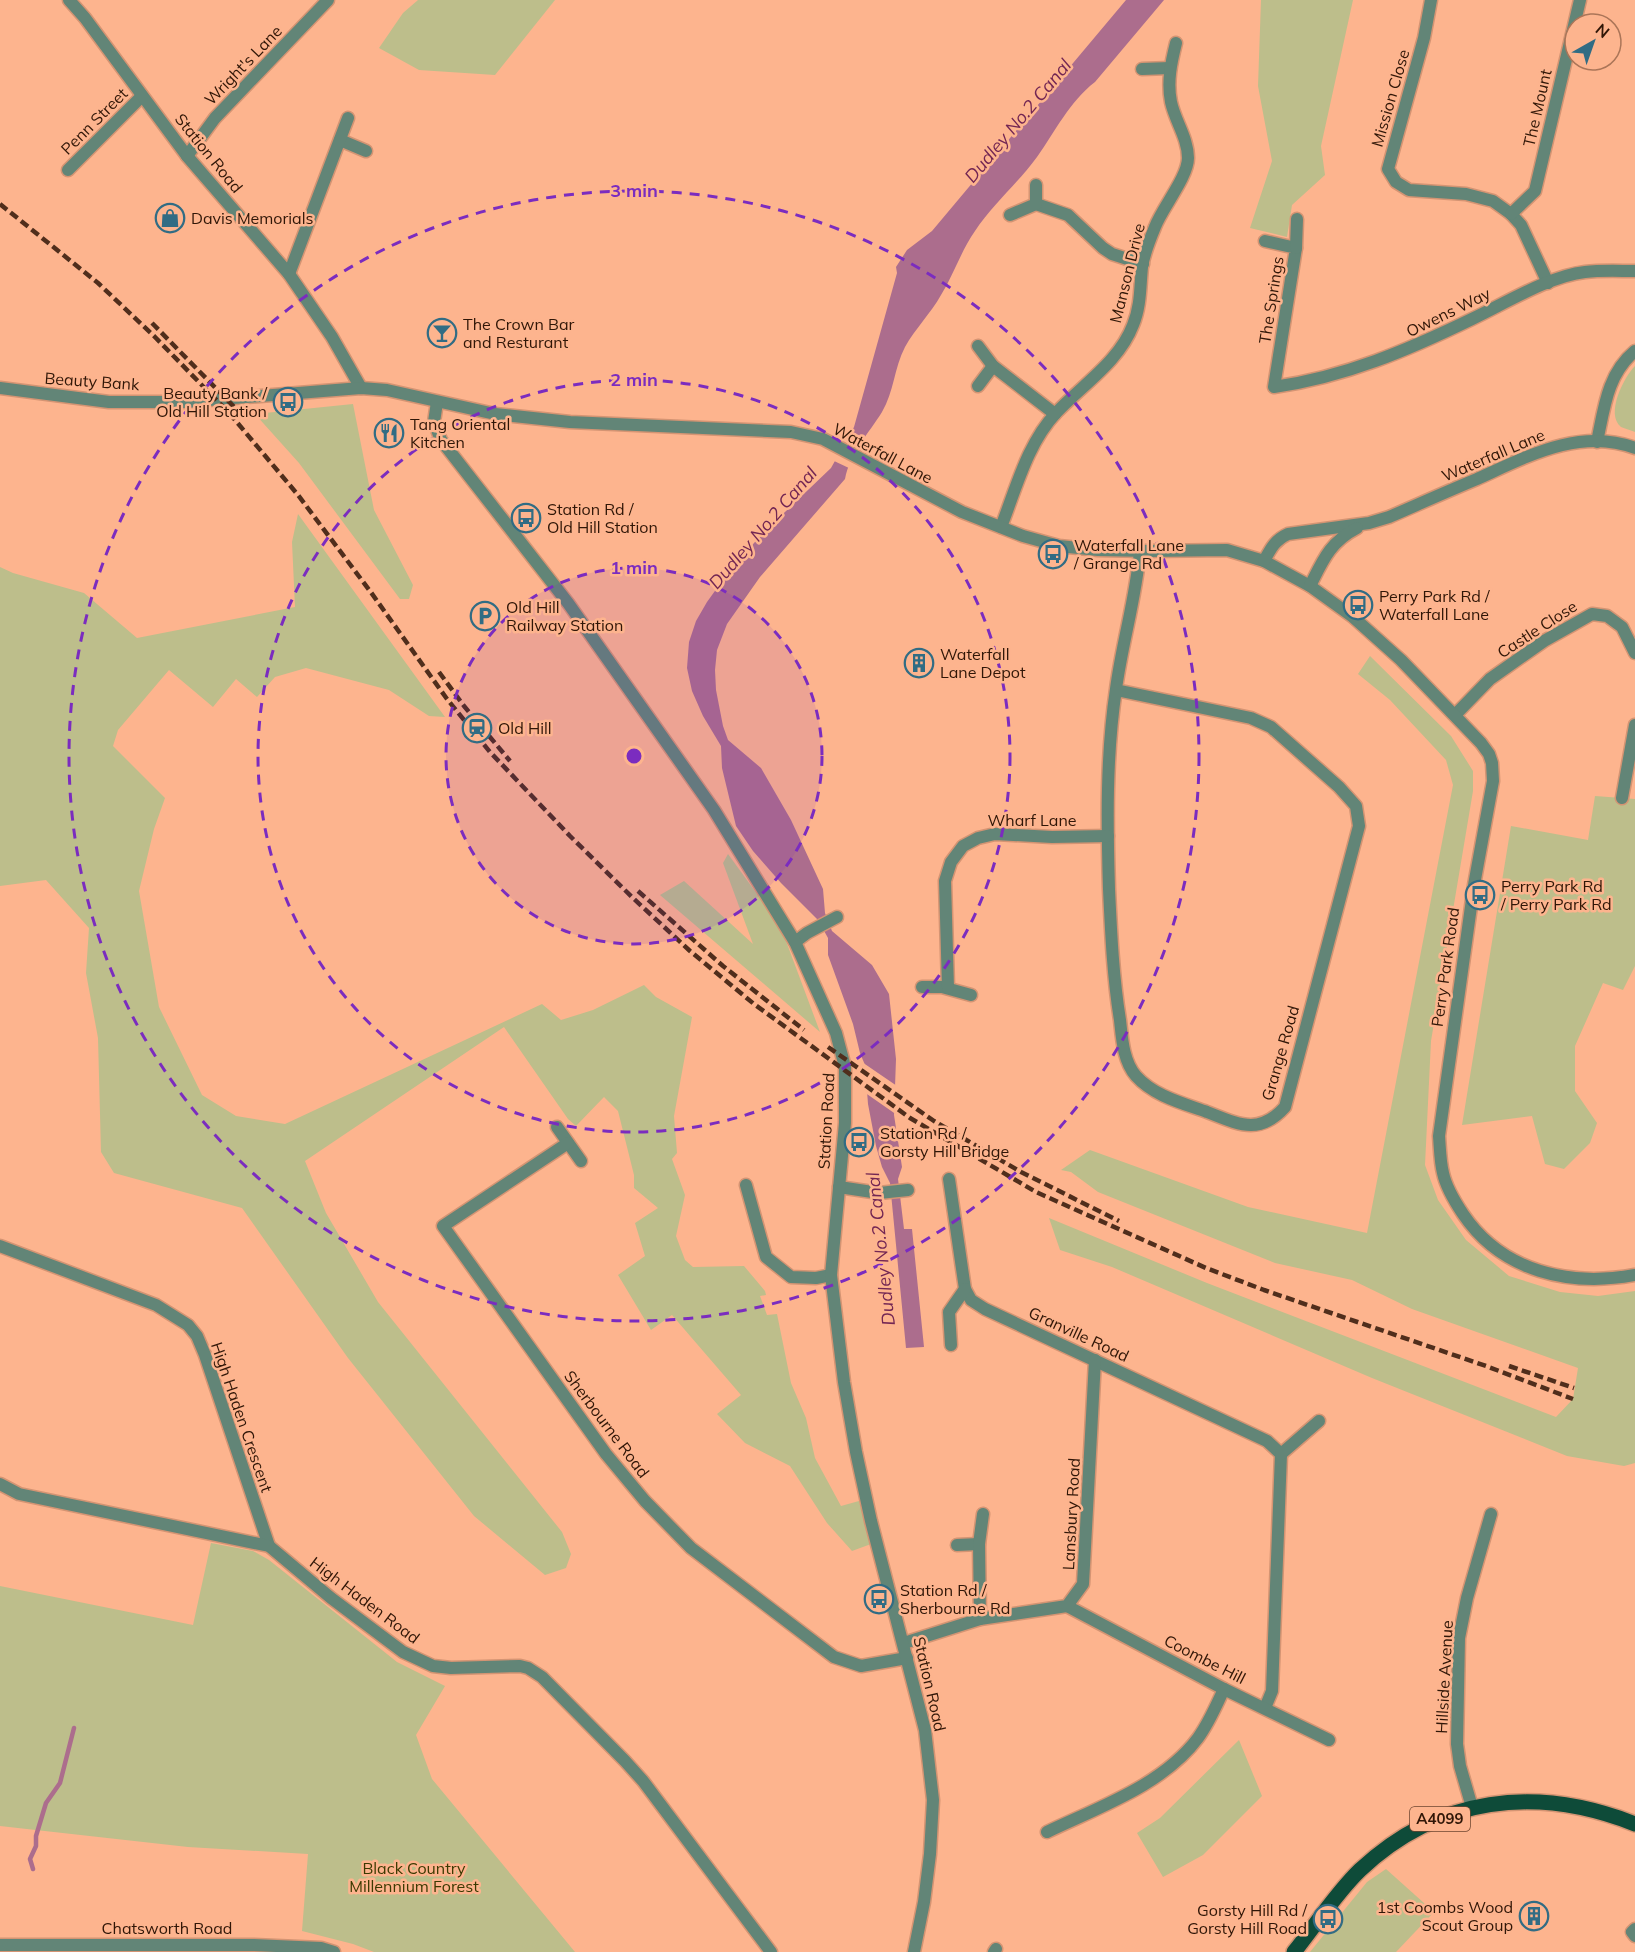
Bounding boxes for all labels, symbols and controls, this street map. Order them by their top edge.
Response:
north arrow [1563,12,1623,72]
text: N [1592,19,1614,42]
street label: Wright's Lane [200,21,286,109]
street label: Mission Close [1367,47,1413,149]
water label: Dudley No.2 Canal [959,54,1076,187]
street label: The Mount [1518,67,1556,149]
street label: Penn Street [57,83,132,158]
street label: Station Road [171,109,247,197]
text: 3 min [610,179,658,202]
shop icon: Davis Memorials [154,202,186,234]
place label: Davis Memorials [191,208,314,228]
street label: Manson Drive [1105,221,1149,325]
street label: The Springs [1254,255,1288,345]
street label: Owens Way [1403,283,1494,341]
place label: The Crown Bar and Resturant [463,314,575,352]
bar icon: The Crown Bar and Resturant [426,317,458,349]
street label: Beauty Bank [44,368,141,394]
text: 2 min [610,368,658,391]
place label: Beauty Bank / Old Hill Station [156,383,267,421]
bus stop icon: Beauty Bank / Old Hill Station [272,386,304,418]
place label: Tang Oriental Kitchen [410,414,510,452]
restaurant icon: Tang Oriental Kitchen [373,417,405,449]
street label: Waterfall Lane [830,418,936,488]
street label: Waterfall Lane [1438,424,1548,486]
water label: Dudley No.2 Canal [703,461,822,593]
place label: Station Rd / Old Hill Station [547,499,658,537]
bus stop icon: Station Rd / Old Hill Station [510,502,542,534]
place label: Waterfall Lane / Grange Rd [1073,535,1184,573]
bus stop icon: Waterfall Lane / Grange Rd [1037,538,1069,570]
text: 1 min [610,556,658,579]
place label: Perry Park Rd / Waterfall Lane [1379,586,1490,624]
bus stop icon: Perry Park Rd / Waterfall Lane [1342,589,1374,621]
street label: Castle Close [1493,596,1581,662]
place label: Old Hill Railway Station [506,597,623,635]
parking icon: Old Hill Railway Station [469,600,501,632]
place label: Waterfall Lane Depot [940,644,1026,682]
building icon: Waterfall Lane Depot [903,647,935,679]
station icon: Old Hill [461,712,493,744]
place label: Old Hill [498,718,552,738]
centre of rings [624,746,644,766]
street label: Wharf Lane [988,810,1076,830]
place label: Perry Park Rd / Perry Park Rd [1500,876,1612,914]
bus stop icon: Perry Park Rd / Perry Park Rd [1464,879,1496,911]
street label: Perry Park Road [1427,906,1463,1028]
street label: Grange Road [1257,1003,1303,1103]
street label: Station Road [813,1072,839,1170]
place label: Station Rd / Gorsty Hill Bridge [880,1123,1009,1161]
bus stop icon: Station Rd / Gorsty Hill Bridge [843,1126,875,1158]
water label: Dudley No.2 Canal [861,1170,900,1327]
street label: Granville Road [1026,1302,1132,1366]
street label: High Haden Crescent [207,1339,277,1495]
street label: Sherbourne Road [560,1366,654,1482]
street label: Lansbury Road [1058,1457,1084,1571]
street label: High Haden Road [306,1552,424,1648]
place label: Station Rd / Sherbourne Rd [900,1580,1010,1618]
bus stop icon: Station Rd / Sherbourne Rd [863,1583,895,1615]
street label: Hillside Avenue [1431,1620,1457,1734]
street label: Coombe Hill [1161,1630,1249,1688]
street label: Station Road [909,1635,951,1733]
road number: A4099 [1410,1807,1470,1831]
park label: Black Country Millennium Forest [349,1858,479,1896]
place label: 1st Coombs Wood Scout Group [1377,1897,1513,1935]
place label: Gorsty Hill Rd / Gorsty Hill Road [1187,1900,1307,1938]
building icon: 1st Coombs Wood Scout Group [1518,1900,1550,1932]
bus stop icon: Gorsty Hill Rd / Gorsty Hill Road [1312,1903,1344,1935]
street label: Chatsworth Road [102,1918,232,1938]

